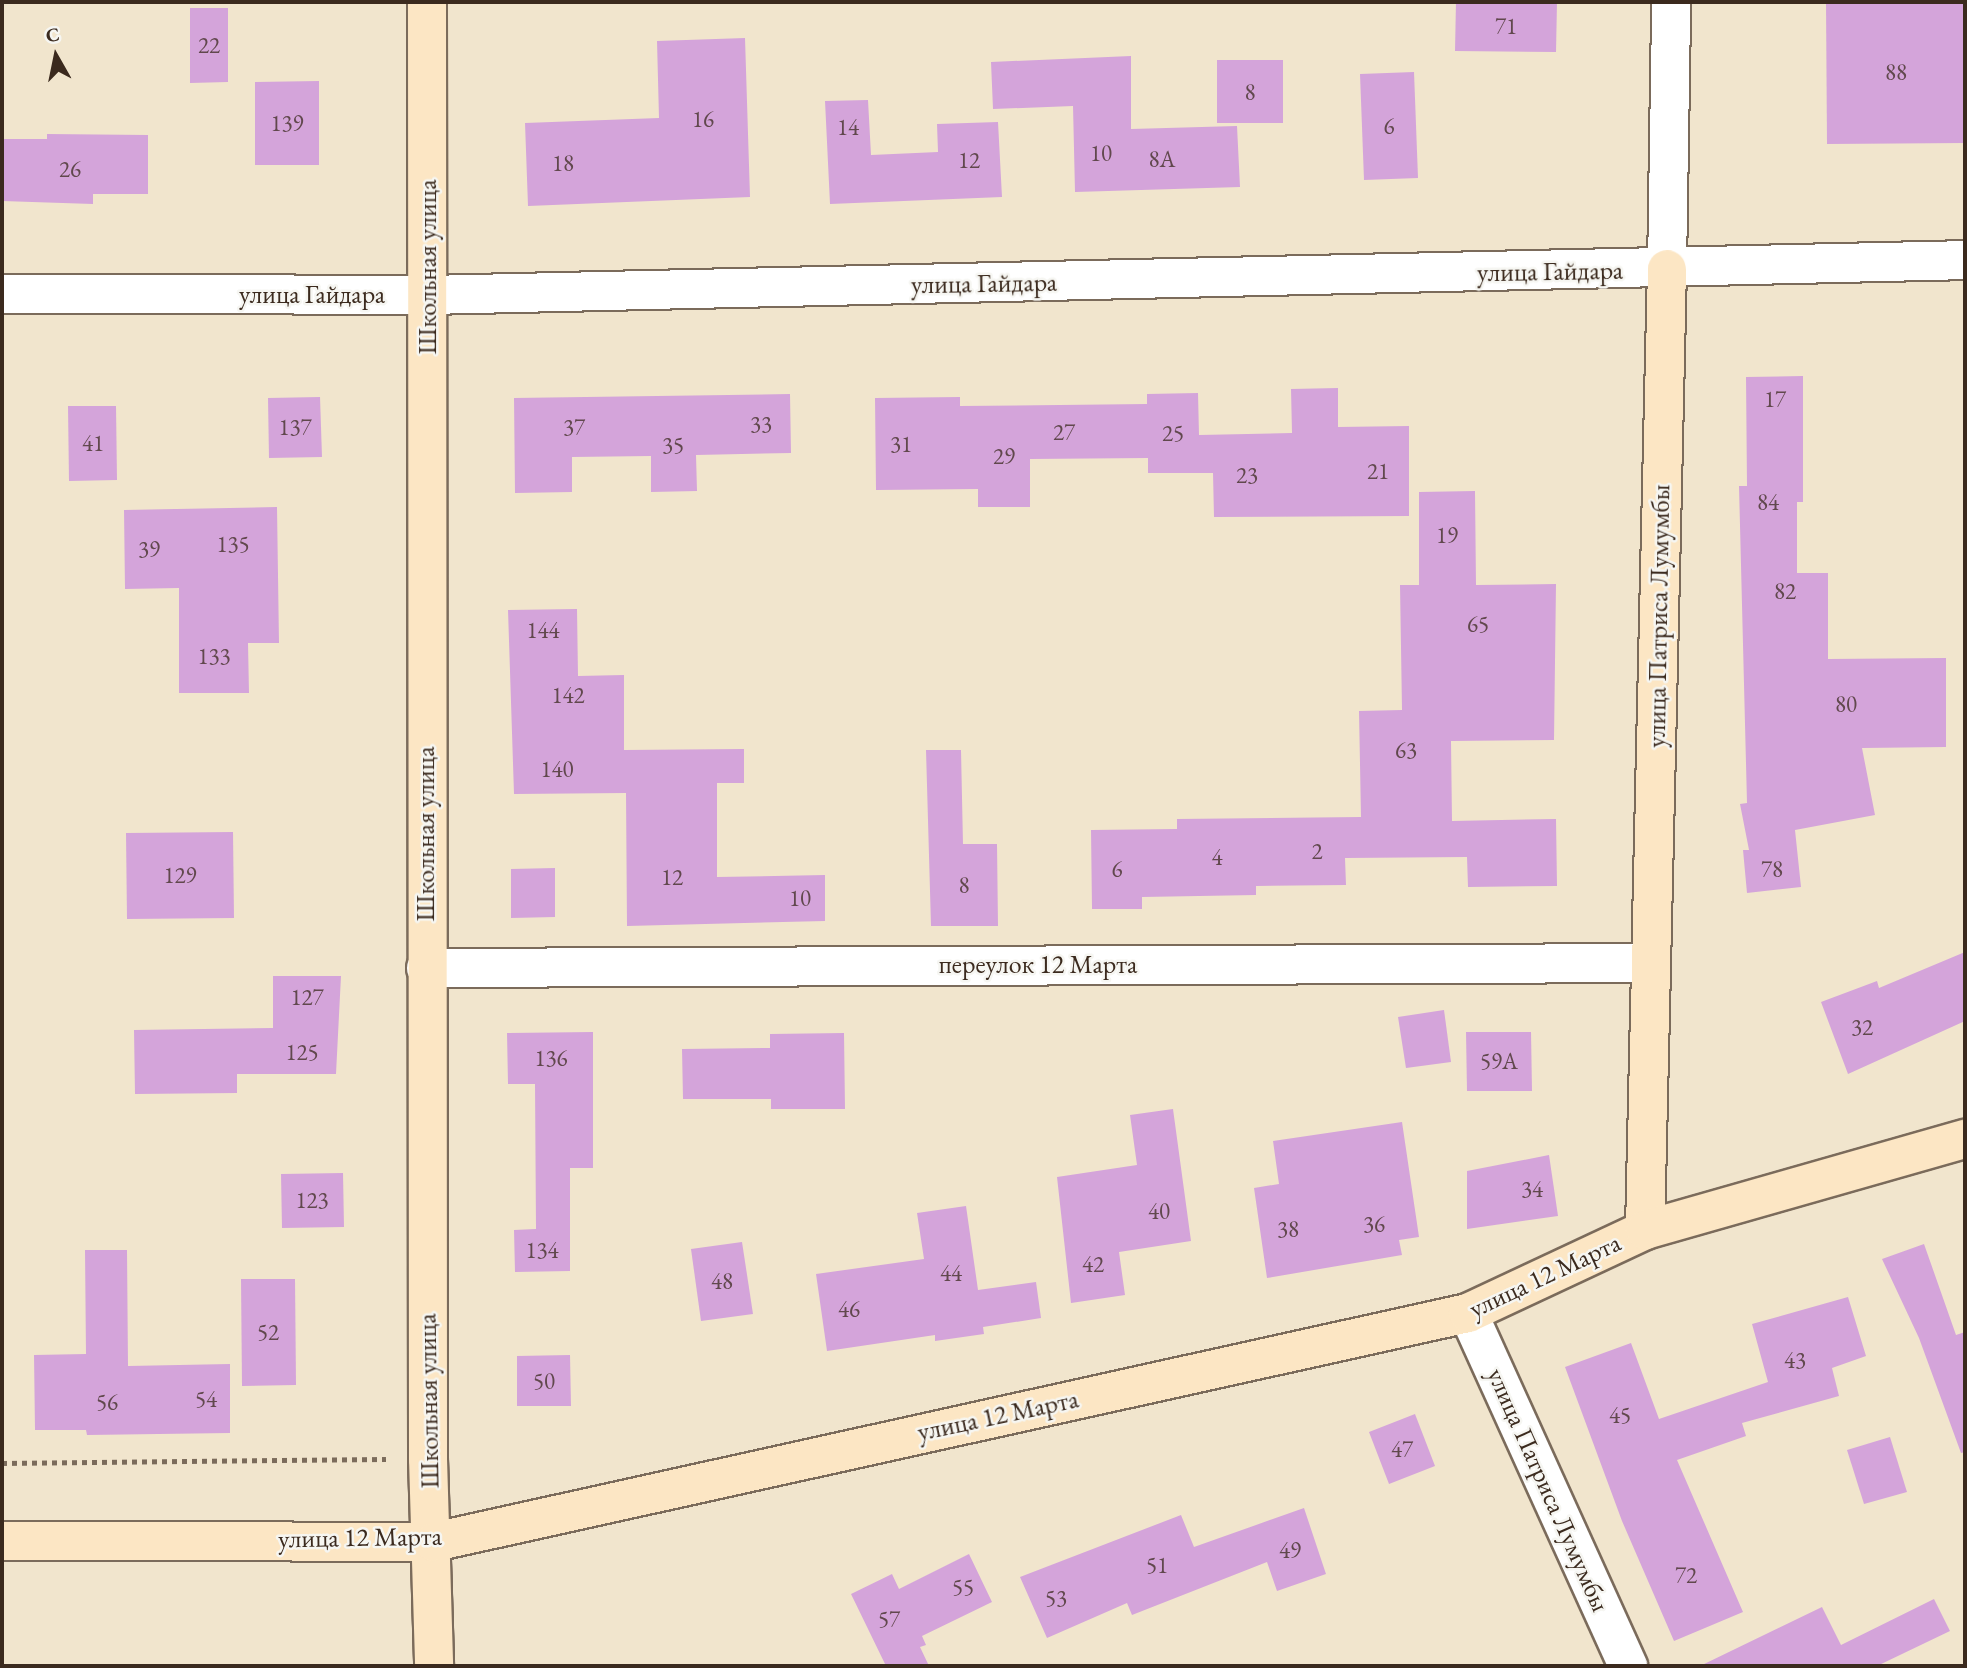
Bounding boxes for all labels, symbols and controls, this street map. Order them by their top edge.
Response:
house number: 71 [1495,12,1517,40]
north arrow [21,21,91,91]
text: С [44,21,61,48]
house number: 22 [198,31,220,59]
house number: 88 [1885,58,1907,86]
house number: 8 [1244,78,1256,106]
house number: 16 [692,105,714,133]
house number: 139 [270,109,304,137]
house number: 6 [1383,112,1395,140]
house number: 14 [837,113,859,141]
house number: 10 [1090,139,1112,167]
house number: 8А [1149,145,1175,173]
house number: 12 [958,146,980,174]
house number: 18 [552,149,574,177]
house number: 26 [59,155,81,183]
street label: Школьная улица [412,179,444,355]
street label: улица Гайдара [1477,255,1623,289]
street label: улица Гайдара [911,267,1057,301]
street label: улица Гайдара [239,279,385,311]
house number: 17 [1764,385,1786,413]
house number: 33 [750,410,772,438]
house number: 137 [278,413,312,441]
house number: 37 [563,413,585,441]
house number: 27 [1053,418,1075,446]
house number: 25 [1162,419,1184,447]
house number: 41 [82,429,104,457]
house number: 31 [890,430,912,458]
house number: 35 [662,431,684,459]
house number: 29 [993,442,1015,470]
house number: 21 [1367,457,1389,485]
house number: 23 [1236,461,1258,489]
street label: улица Патриса Лумумбы [1641,484,1677,748]
house number: 84 [1757,488,1779,516]
house number: 19 [1436,521,1458,549]
house number: 135 [216,530,250,558]
house number: 39 [138,535,160,563]
house number: 82 [1774,577,1796,605]
house number: 65 [1467,610,1489,638]
house number: 144 [526,616,560,644]
house number: 133 [197,642,231,670]
house number: 142 [551,681,585,709]
house number: 80 [1835,690,1857,718]
house number: 63 [1395,736,1417,764]
street label: Школьная улица [410,746,442,922]
house number: 140 [540,755,574,783]
house number: 2 [1311,837,1323,865]
house number: 4 [1211,843,1223,871]
house number: 6 [1111,855,1123,883]
house number: 78 [1761,855,1783,883]
house number: 129 [163,861,197,889]
house number: 12 [661,863,683,891]
house number: 8 [958,871,970,899]
house number: 10 [789,884,811,912]
street label: переулок 12 Марта [939,949,1137,981]
house number: 127 [290,983,324,1011]
house number: 32 [1851,1013,1873,1041]
house number: 125 [285,1038,319,1066]
house number: 136 [534,1044,568,1072]
house number: 59А [1480,1047,1518,1075]
house number: 34 [1521,1175,1543,1203]
house number: 123 [295,1186,329,1214]
house number: 40 [1148,1197,1170,1225]
house number: 36 [1363,1210,1385,1238]
house number: 38 [1277,1215,1299,1243]
street label: улица 12 Марта [1464,1227,1626,1325]
house number: 134 [525,1236,559,1264]
house number: 42 [1082,1250,1104,1278]
house number: 44 [940,1259,962,1287]
house number: 48 [711,1267,733,1295]
house number: 46 [838,1295,860,1323]
street label: Школьная улица [412,1313,446,1489]
house number: 52 [257,1318,279,1346]
house number: 43 [1784,1346,1806,1374]
street label: улица Патриса Лумумбы [1480,1363,1616,1617]
house number: 50 [533,1367,555,1395]
street label: улица 12 Марта [915,1384,1081,1448]
house number: 54 [195,1385,217,1413]
house number: 56 [96,1388,118,1416]
house number: 45 [1609,1401,1631,1429]
house number: 47 [1391,1435,1413,1463]
street label: улица 12 Марта [278,1521,442,1555]
house number: 49 [1279,1536,1301,1564]
house number: 51 [1146,1551,1168,1579]
house number: 72 [1675,1561,1697,1589]
house number: 55 [952,1573,974,1601]
house number: 53 [1045,1584,1067,1612]
house number: 57 [878,1605,900,1633]

